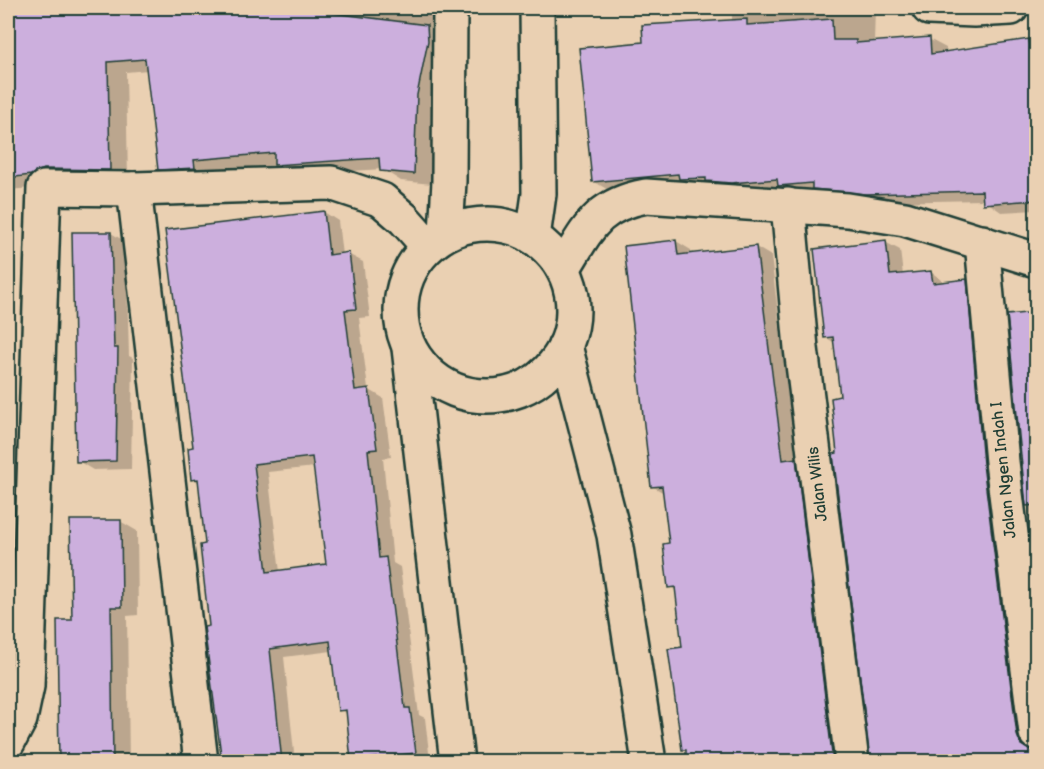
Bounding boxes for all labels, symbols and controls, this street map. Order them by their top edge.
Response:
street label: Jalan Ngen Indah I [987,401,1021,539]
street label: Jalan Wilis [804,445,832,522]

